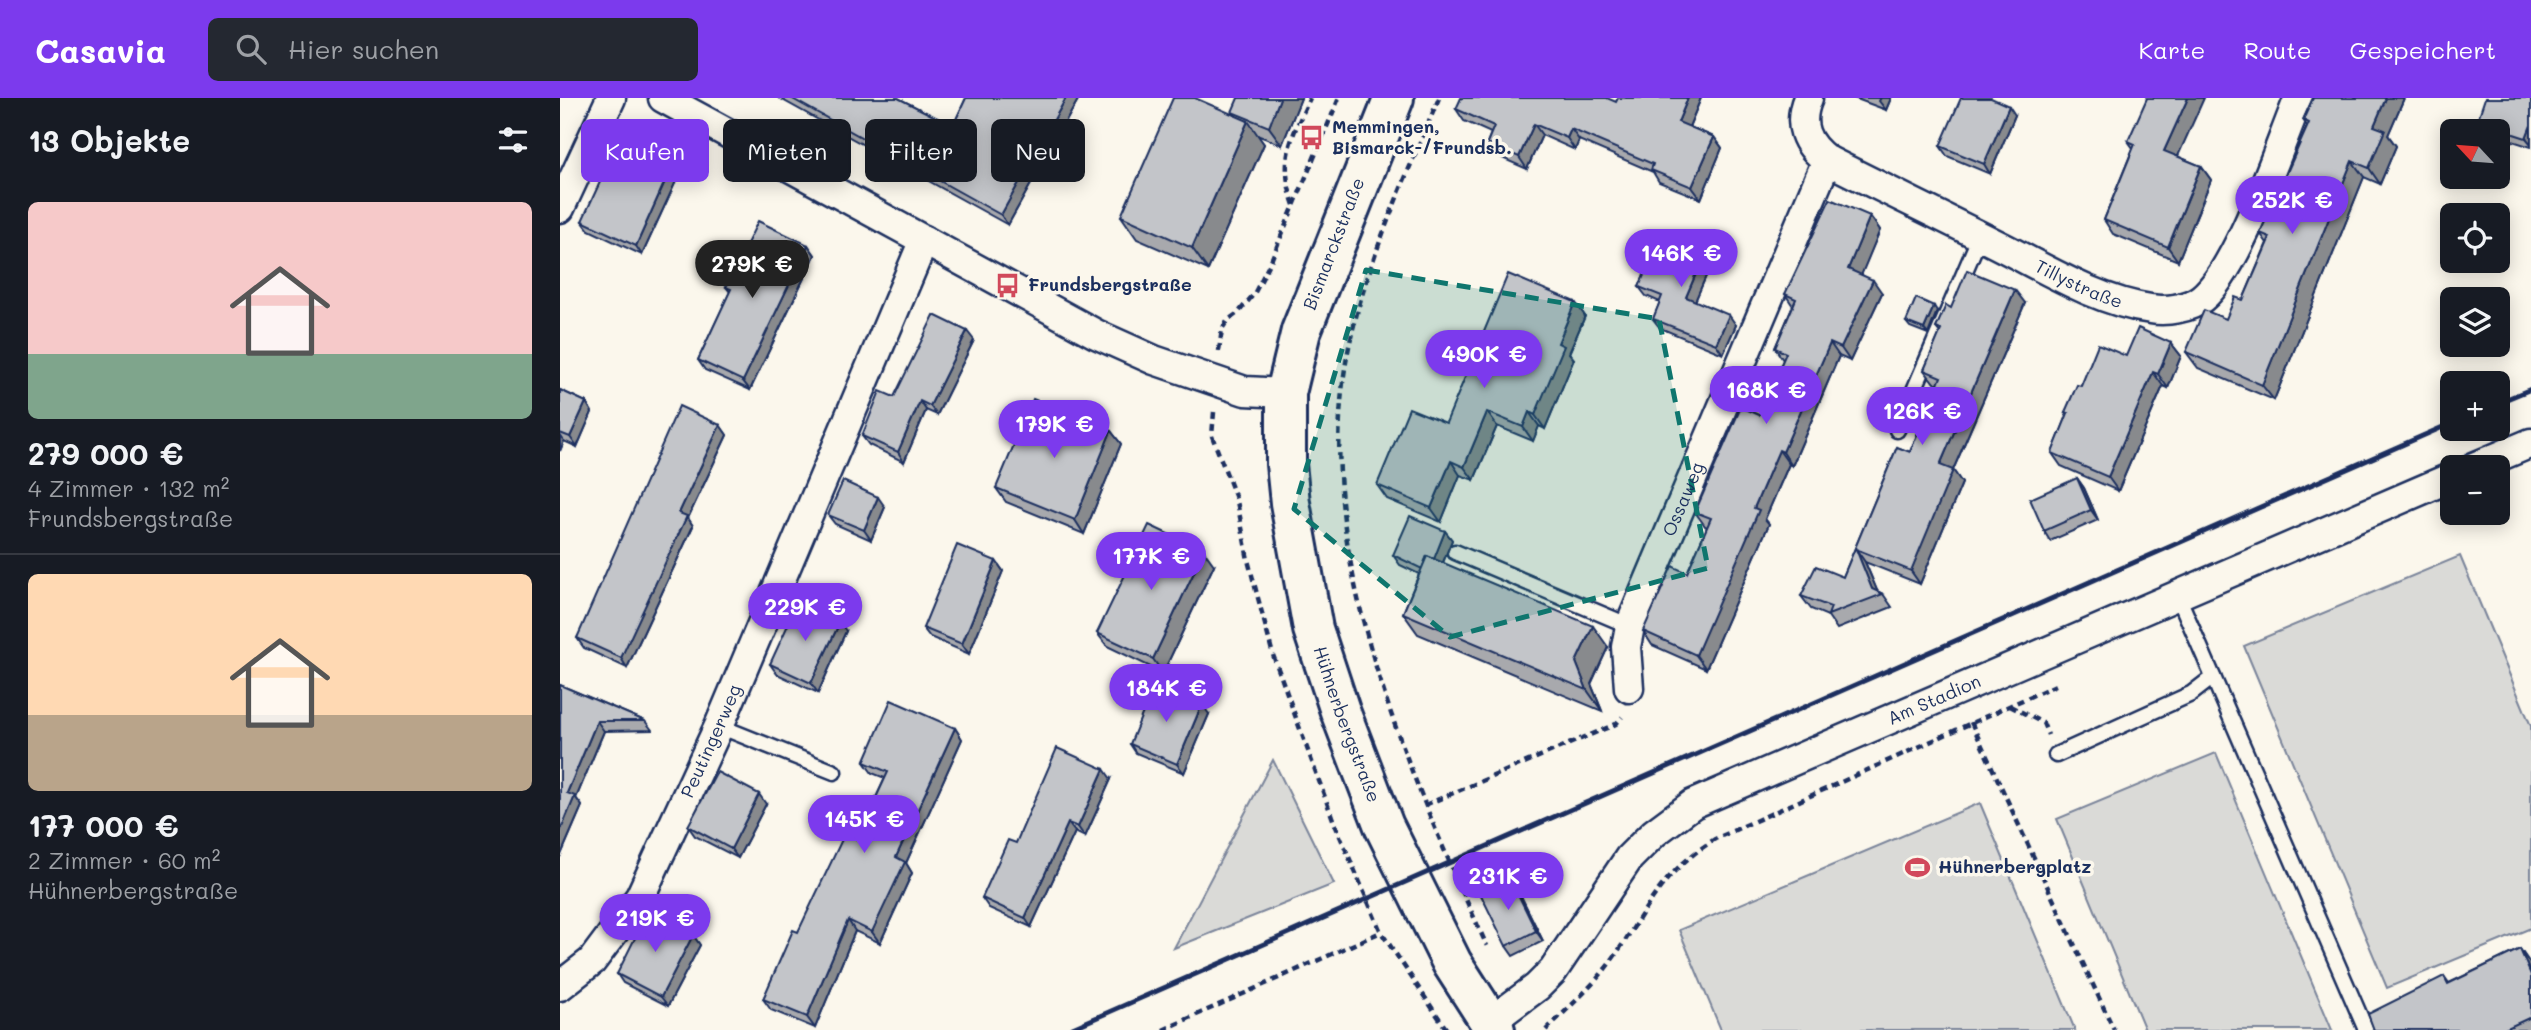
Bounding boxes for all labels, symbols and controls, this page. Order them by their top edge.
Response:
search box [208,18,698,81]
text: Casavia [35,28,166,71]
icon: search [232,30,270,68]
text: Hier suchen [288,32,439,66]
text: Karte [2138,34,2205,65]
text: Route [2243,34,2312,65]
text: Gespeichert [2350,34,2496,65]
place label: Memmingen, Bismarck-/Frundsb. [1332,114,1512,159]
chip: Kaufen [581,119,709,182]
chip: Mieten [723,119,851,182]
chip: Filter [865,119,977,182]
chip: Neu [991,119,1085,182]
north arrow [2440,119,2510,189]
map controls [2440,119,2510,525]
text: 13 Objekte [28,120,190,160]
icon: filters [494,121,532,159]
bus stop icon: Memmingen, Bismarck-/Frundsb. [1298,123,1326,151]
street label: Bismarckstraße [1297,174,1369,313]
pin: 252K € [2235,176,2349,236]
text: 252K € [2251,184,2333,214]
button: locate [2440,203,2510,273]
pin: 146K € [1624,230,1738,289]
text: 146K € [1641,237,1721,267]
pin: 279K € [695,240,809,300]
icon: home [217,248,343,374]
text: 279K € [711,248,793,278]
street label: Tillystraße [2031,253,2126,313]
bus stop icon: Frundsbergstraße [994,271,1022,299]
place label: Frundsbergstraße [1028,272,1192,296]
button: layers [2440,287,2510,357]
pin: 490K € [1427,330,1541,390]
text: 490K € [1441,338,1527,368]
pin: 168K € [1709,366,1823,426]
button: + [2440,371,2510,441]
text: 168K € [1726,374,1806,404]
pin: 126K € [1865,388,1979,447]
text: 126K € [1882,395,1962,425]
pin: 179K € [997,400,1111,460]
text: 179K € [1015,408,1093,438]
text: 279 000 € [28,433,183,473]
button: − [2440,455,2510,525]
street label: Ossaweg [1656,458,1709,540]
text: 4 Zimmer · 132 m² [28,473,230,503]
text: Frundsbergstraße [28,503,233,533]
pin: 177K € [1094,532,1208,592]
text: 177K € [1112,540,1190,570]
pin: 229K € [748,584,862,643]
text: 229K € [764,591,846,621]
icon: home [217,620,343,746]
street label: Hühnerbergstraße [1308,643,1387,806]
pin: 184K € [1109,664,1223,724]
street label: Am Stadion [1883,668,1984,730]
text: 184K € [1125,672,1207,702]
street label: Peutingerweg [675,681,746,801]
pin: 145K € [807,796,921,855]
text: 145K € [824,803,904,833]
text: 177 000 € [28,805,179,845]
text: 2 Zimmer · 60 m² [28,845,220,875]
pin: 231K € [1451,852,1565,912]
sports icon: Hühnerbergplatz [1904,853,1932,881]
place label: Hühnerbergplatz [1938,854,2091,878]
text: 231K € [1469,860,1547,890]
text: Hühnerbergstraße [28,875,238,905]
pin: 219K € [598,894,712,954]
text: 219K € [616,902,694,932]

